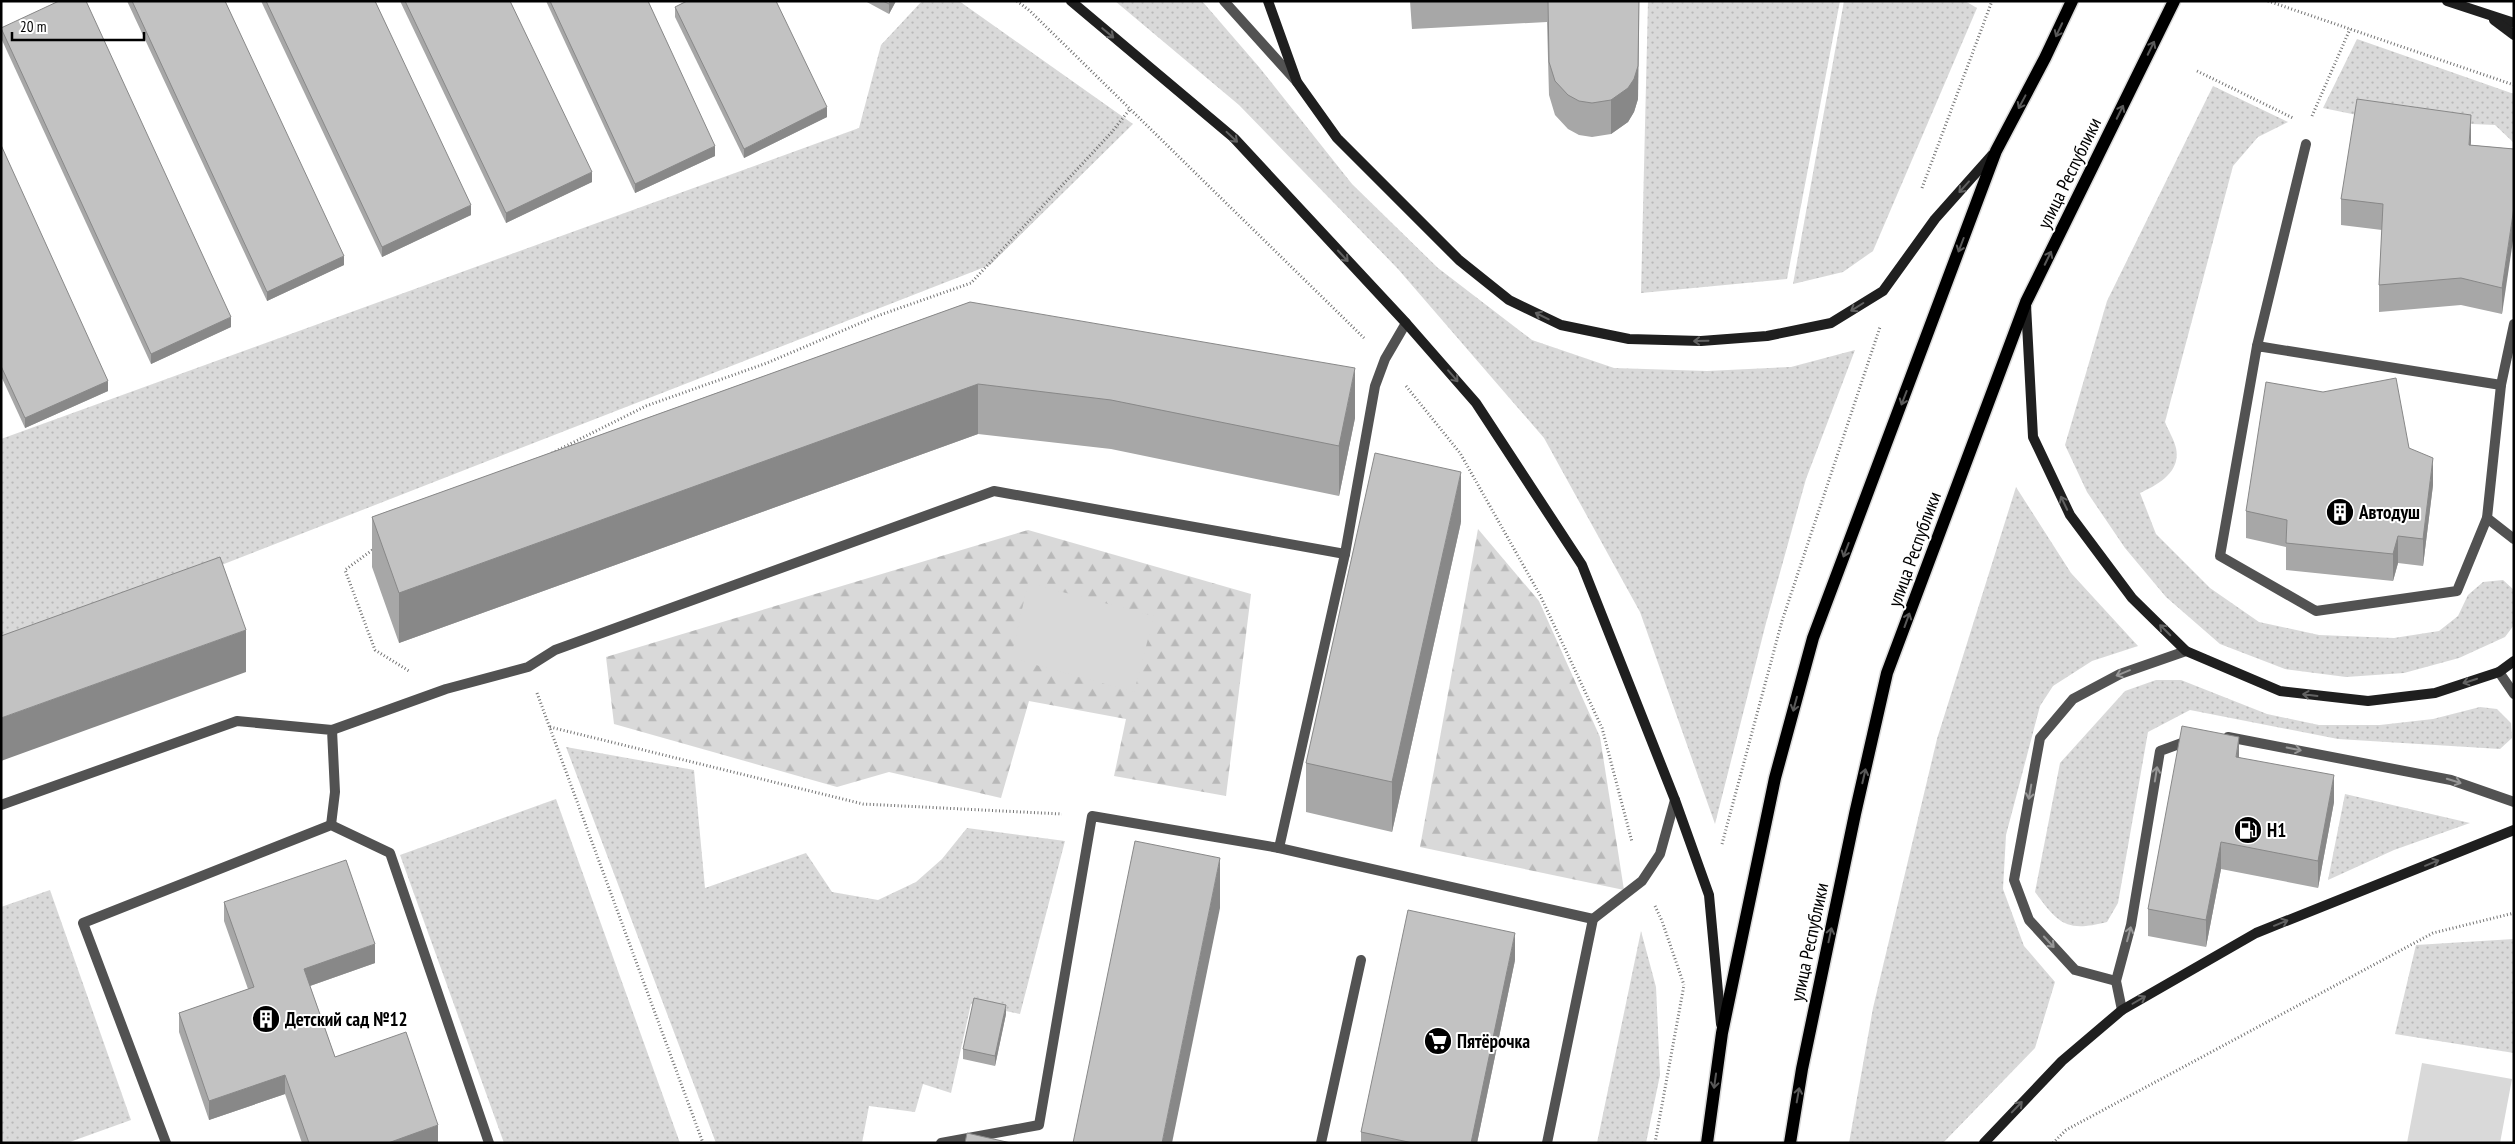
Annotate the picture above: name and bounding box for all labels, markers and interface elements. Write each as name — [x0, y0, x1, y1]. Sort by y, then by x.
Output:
scale bar — [12, 10, 145, 42]
text: 20 m — [20, 17, 46, 36]
one-way arrow — [2054, 22, 2063, 37]
one-way arrow — [1101, 27, 1114, 38]
one-way arrow — [2147, 41, 2156, 56]
one-way arrow — [2017, 94, 2027, 108]
one-way arrow — [2116, 105, 2125, 120]
street label: улица Республики — [2032, 113, 2106, 233]
one-way arrow — [1226, 131, 1239, 143]
one-way arrow — [1959, 180, 1970, 193]
one-way arrow — [1956, 237, 1965, 253]
one-way arrow — [1337, 249, 1349, 262]
one-way arrow — [2044, 251, 2053, 266]
one-way arrow — [1851, 303, 1865, 313]
one-way arrow — [1535, 311, 1550, 320]
one-way arrow — [1693, 336, 1709, 346]
one-way arrow — [1447, 370, 1458, 383]
one-way arrow — [1898, 390, 1907, 405]
street label: улица Республики — [1882, 488, 1946, 610]
one-way arrow — [2059, 496, 2069, 511]
building icon: Автодуш — [2325, 497, 2355, 527]
place label: Автодуш — [2358, 500, 2420, 524]
one-way arrow — [1841, 542, 1850, 557]
one-way arrow — [1903, 613, 1912, 628]
one-way arrow — [2158, 624, 2171, 636]
one-way arrow — [2116, 669, 2131, 678]
one-way arrow — [2462, 677, 2478, 687]
one-way arrow — [2302, 690, 2318, 700]
one-way arrow — [1790, 695, 1800, 711]
one-way arrow — [2286, 745, 2302, 755]
one-way arrow — [2152, 766, 2162, 782]
one-way arrow — [1860, 769, 1869, 785]
one-way arrow — [2445, 777, 2461, 786]
one-way arrow — [2025, 784, 2034, 800]
fuel station icon: Н1 — [2233, 815, 2263, 845]
place label: Н1 — [2267, 818, 2286, 842]
one-way arrow — [2424, 857, 2439, 867]
street label: улица Республики — [1785, 880, 1833, 1004]
one-way arrow — [2273, 918, 2288, 927]
one-way arrow — [2124, 927, 2134, 943]
one-way arrow — [1826, 928, 1835, 944]
one-way arrow — [2043, 936, 2055, 949]
one-way arrow — [2131, 995, 2145, 1005]
building icon: Детский сад №12 — [251, 1004, 281, 1034]
place label: Детский сад №12 — [285, 1007, 408, 1031]
supermarket icon: Пятёрочка — [1423, 1026, 1453, 1056]
place label: Пятёрочка — [1457, 1029, 1530, 1053]
one-way arrow — [1710, 1073, 1720, 1089]
one-way arrow — [1793, 1087, 1803, 1103]
one-way arrow — [2011, 1101, 2023, 1114]

